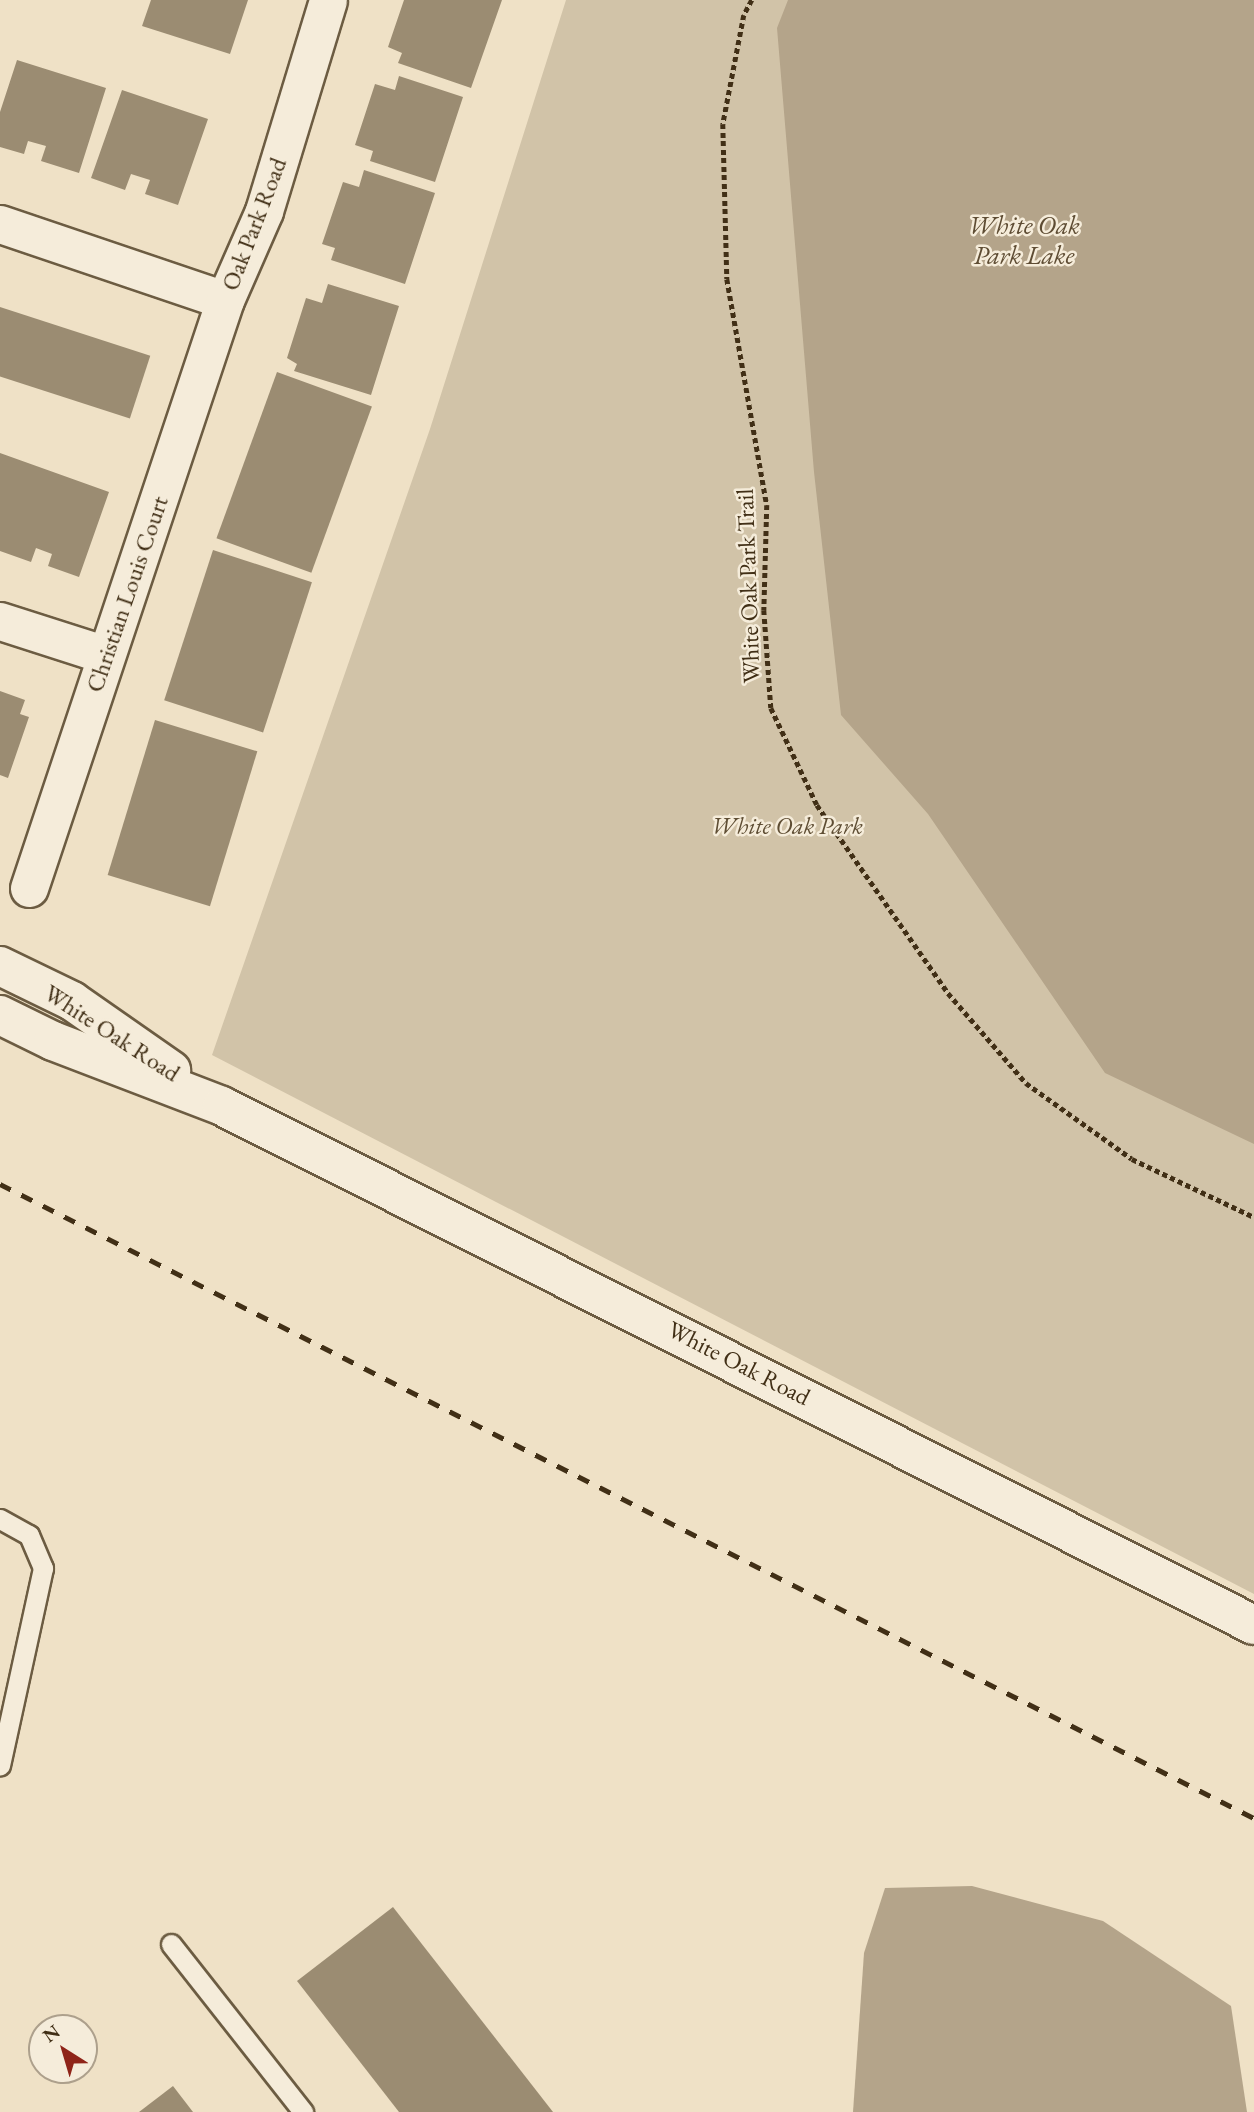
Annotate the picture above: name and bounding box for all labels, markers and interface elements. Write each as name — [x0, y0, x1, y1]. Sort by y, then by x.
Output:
street label: Oak Park Road — [215, 154, 293, 294]
water label: White Oak Park Lake — [968, 210, 1080, 272]
street label: White Oak Park Trail — [730, 488, 766, 684]
street label: Christian Louis Court — [80, 492, 174, 696]
park label: White Oak Park — [711, 812, 863, 840]
street label: White Oak Road — [39, 978, 185, 1088]
street label: White Oak Road — [663, 1315, 815, 1411]
north arrow — [28, 2014, 98, 2084]
text: N — [38, 2019, 65, 2048]

